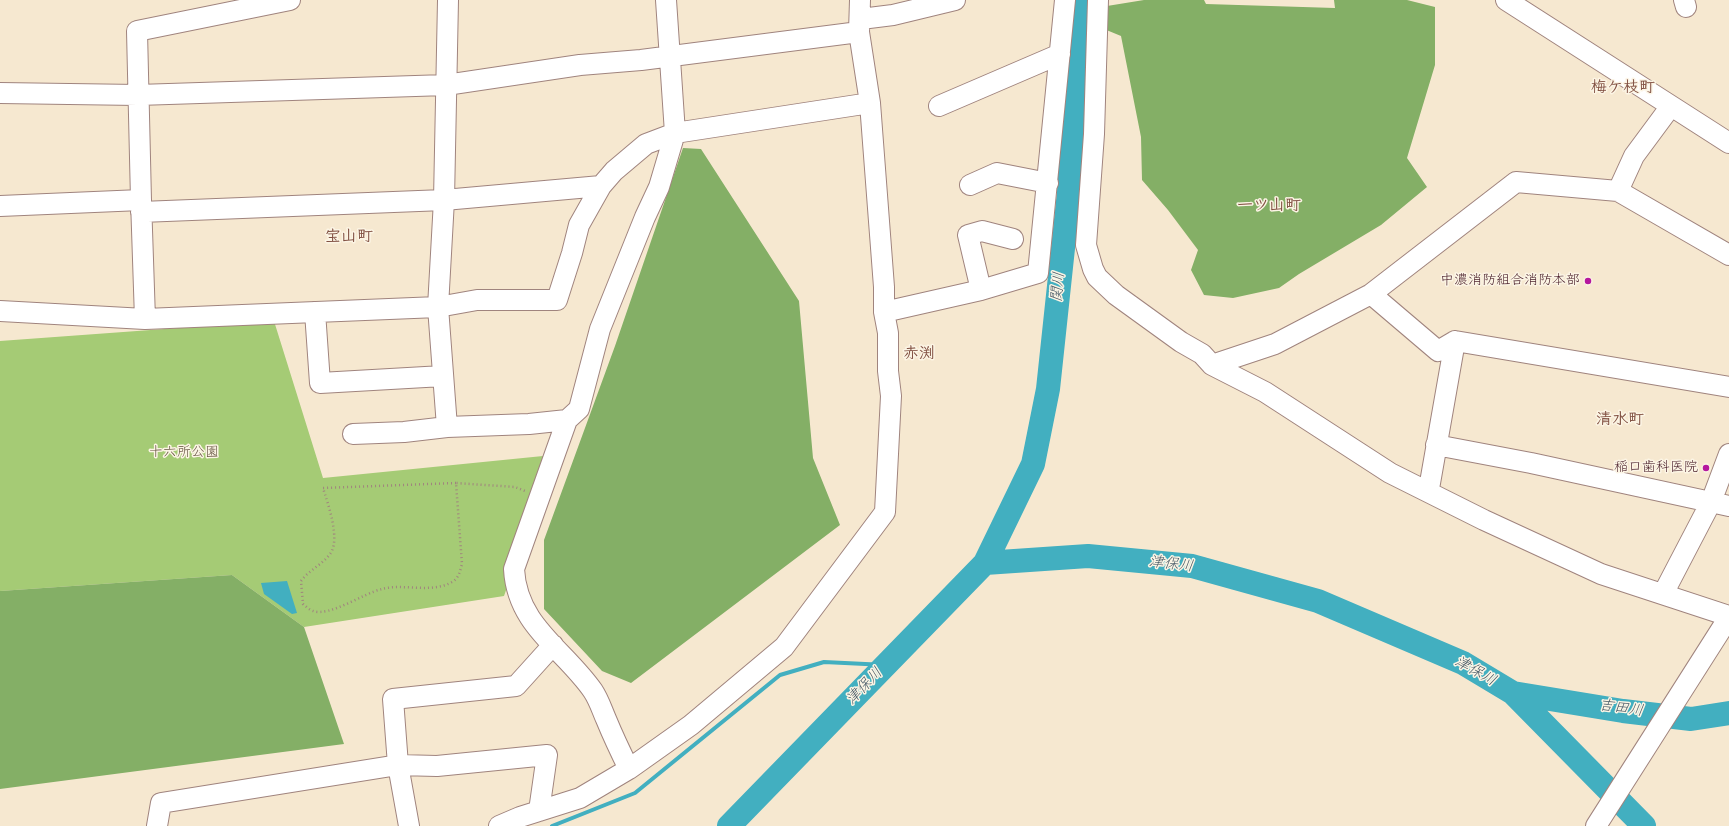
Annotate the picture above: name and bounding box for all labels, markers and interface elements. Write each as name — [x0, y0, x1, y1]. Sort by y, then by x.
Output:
district label: 梅ケ枝町 — [1591, 79, 1655, 99]
district label: 一ツ山町 — [1237, 197, 1301, 217]
district label: 宝山町 — [325, 228, 373, 248]
water label: 関川 — [1048, 271, 1070, 303]
place label: 中濃消防組合消防本部 — [1440, 273, 1580, 289]
marker: 中濃消防組合消防本部 — [1583, 276, 1593, 286]
district label: 赤渕 — [903, 345, 935, 365]
district label: 清水町 — [1596, 411, 1644, 431]
park label: 十六所公園 — [149, 445, 219, 461]
place label: 稲口歯科医院 — [1614, 460, 1698, 476]
marker: 稲口歯科医院 — [1701, 463, 1711, 473]
water label: 津保川 — [1148, 553, 1194, 577]
water label: 津保川 — [1451, 653, 1499, 691]
water label: 津保川 — [843, 665, 887, 709]
water label: 吉田川 — [1597, 697, 1645, 721]

